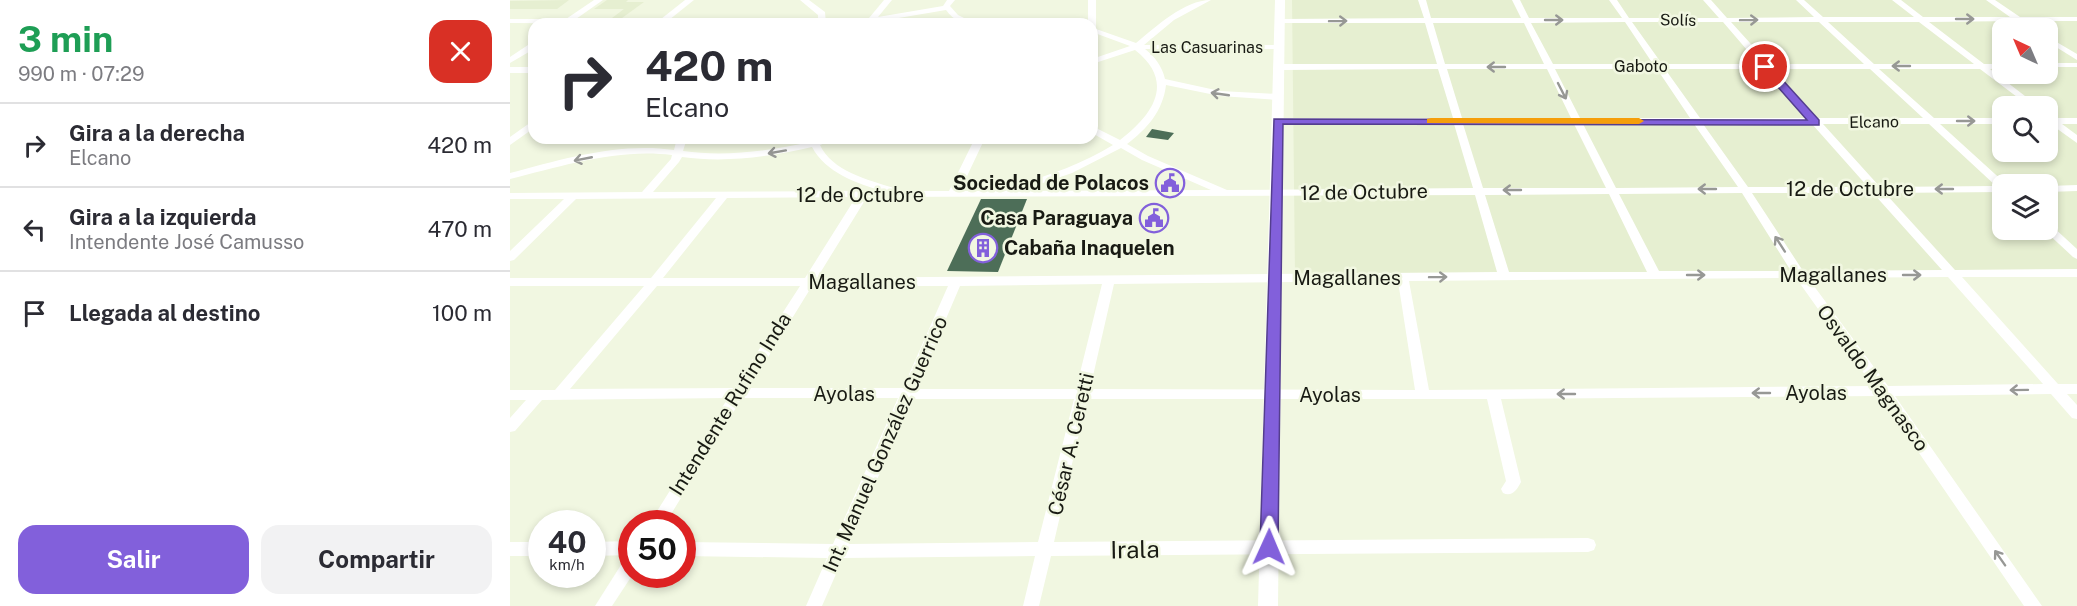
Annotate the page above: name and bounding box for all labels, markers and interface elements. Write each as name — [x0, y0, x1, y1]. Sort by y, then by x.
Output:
street label: Solís — [1660, 10, 1696, 30]
one-way arrow — [1955, 13, 1975, 25]
one-way arrow — [1544, 14, 1564, 26]
one-way arrow — [1328, 15, 1348, 27]
one-way arrow — [1739, 15, 1759, 26]
text: 3 min — [18, 18, 113, 60]
north arrow — [1992, 18, 2058, 84]
map controls — [1992, 18, 2058, 240]
button: close — [429, 20, 492, 83]
street label: Las Casuarinas — [1151, 38, 1263, 57]
text: 420 m — [645, 41, 773, 90]
pin — [1739, 41, 1790, 92]
icon: right — [546, 42, 624, 120]
icon: arrive — [1748, 50, 1781, 83]
street label: Gaboto — [1614, 57, 1668, 76]
one-way arrow — [1892, 60, 1912, 72]
one-way arrow — [1487, 61, 1507, 73]
text: 990 m · 07:29 — [18, 62, 145, 86]
one-way arrow — [1557, 81, 1568, 99]
one-way arrow — [1210, 89, 1230, 100]
text: Elcano — [645, 91, 729, 123]
button: search — [1992, 96, 2058, 162]
street label: Elcano — [1849, 112, 1899, 132]
one-way arrow — [1956, 115, 1976, 127]
text: Gira a la derecha — [69, 120, 245, 146]
icon: right — [18, 129, 51, 162]
text: 420 m — [427, 132, 492, 158]
text: Elcano — [69, 146, 131, 170]
one-way arrow — [768, 147, 787, 158]
one-way arrow — [574, 154, 594, 165]
public building icon: Sociedad de Polacos — [1154, 167, 1186, 199]
place label: Sociedad de Polacos — [953, 171, 1149, 195]
button: layers — [1992, 174, 2058, 240]
street label: 12 de Octubre — [1786, 177, 1914, 201]
street label: 12 de Octubre — [1300, 179, 1428, 205]
street label: 12 de Octubre — [796, 183, 924, 207]
one-way arrow — [1698, 183, 1718, 195]
one-way arrow — [1935, 183, 1955, 195]
one-way arrow — [1503, 184, 1523, 196]
public building icon: Casa Paraguaya — [1138, 202, 1170, 234]
text: Gira a la izquierda — [69, 204, 256, 230]
place label: Casa Paraguaya — [980, 206, 1133, 230]
icon: left — [18, 213, 51, 246]
text: 470 m — [428, 216, 492, 242]
text: Intendente José Camusso — [69, 230, 304, 254]
building icon: Cabaña Inaquelen — [967, 232, 999, 264]
place label: Cabaña Inaquelen — [1004, 236, 1175, 260]
one-way arrow — [1773, 236, 1785, 253]
street label: Magallanes — [1779, 263, 1887, 287]
street label: Magallanes — [1293, 266, 1401, 290]
one-way arrow — [1686, 269, 1706, 281]
one-way arrow — [1902, 269, 1922, 281]
street label: Magallanes — [808, 270, 916, 294]
one-way arrow — [1428, 271, 1448, 283]
icon: arrive — [18, 297, 51, 330]
text: Llegada al destino — [69, 300, 260, 326]
text: 100 m — [432, 300, 492, 326]
street label: Osvaldo Magnasco — [1812, 300, 1934, 456]
street label: Intendente Rufino Inda — [664, 308, 796, 500]
street label: Int. Manuel González Guerrico — [818, 312, 952, 576]
street label: César A. Ceretti — [1043, 370, 1099, 518]
street label: Ayolas — [1785, 381, 1847, 405]
street label: Ayolas — [813, 382, 875, 406]
street label: Ayolas — [1299, 383, 1361, 407]
one-way arrow — [2009, 384, 2029, 395]
one-way arrow — [1751, 387, 1771, 399]
one-way arrow — [1556, 389, 1576, 400]
speed limit sign: 50 — [618, 510, 696, 588]
position arrow — [1237, 515, 1301, 579]
text: 40 — [547, 524, 587, 560]
button: Salir — [18, 525, 249, 594]
button: Compartir — [261, 525, 492, 594]
street label: Irala — [1110, 535, 1160, 563]
one-way arrow — [1994, 550, 2006, 567]
text: km/h — [549, 556, 585, 573]

